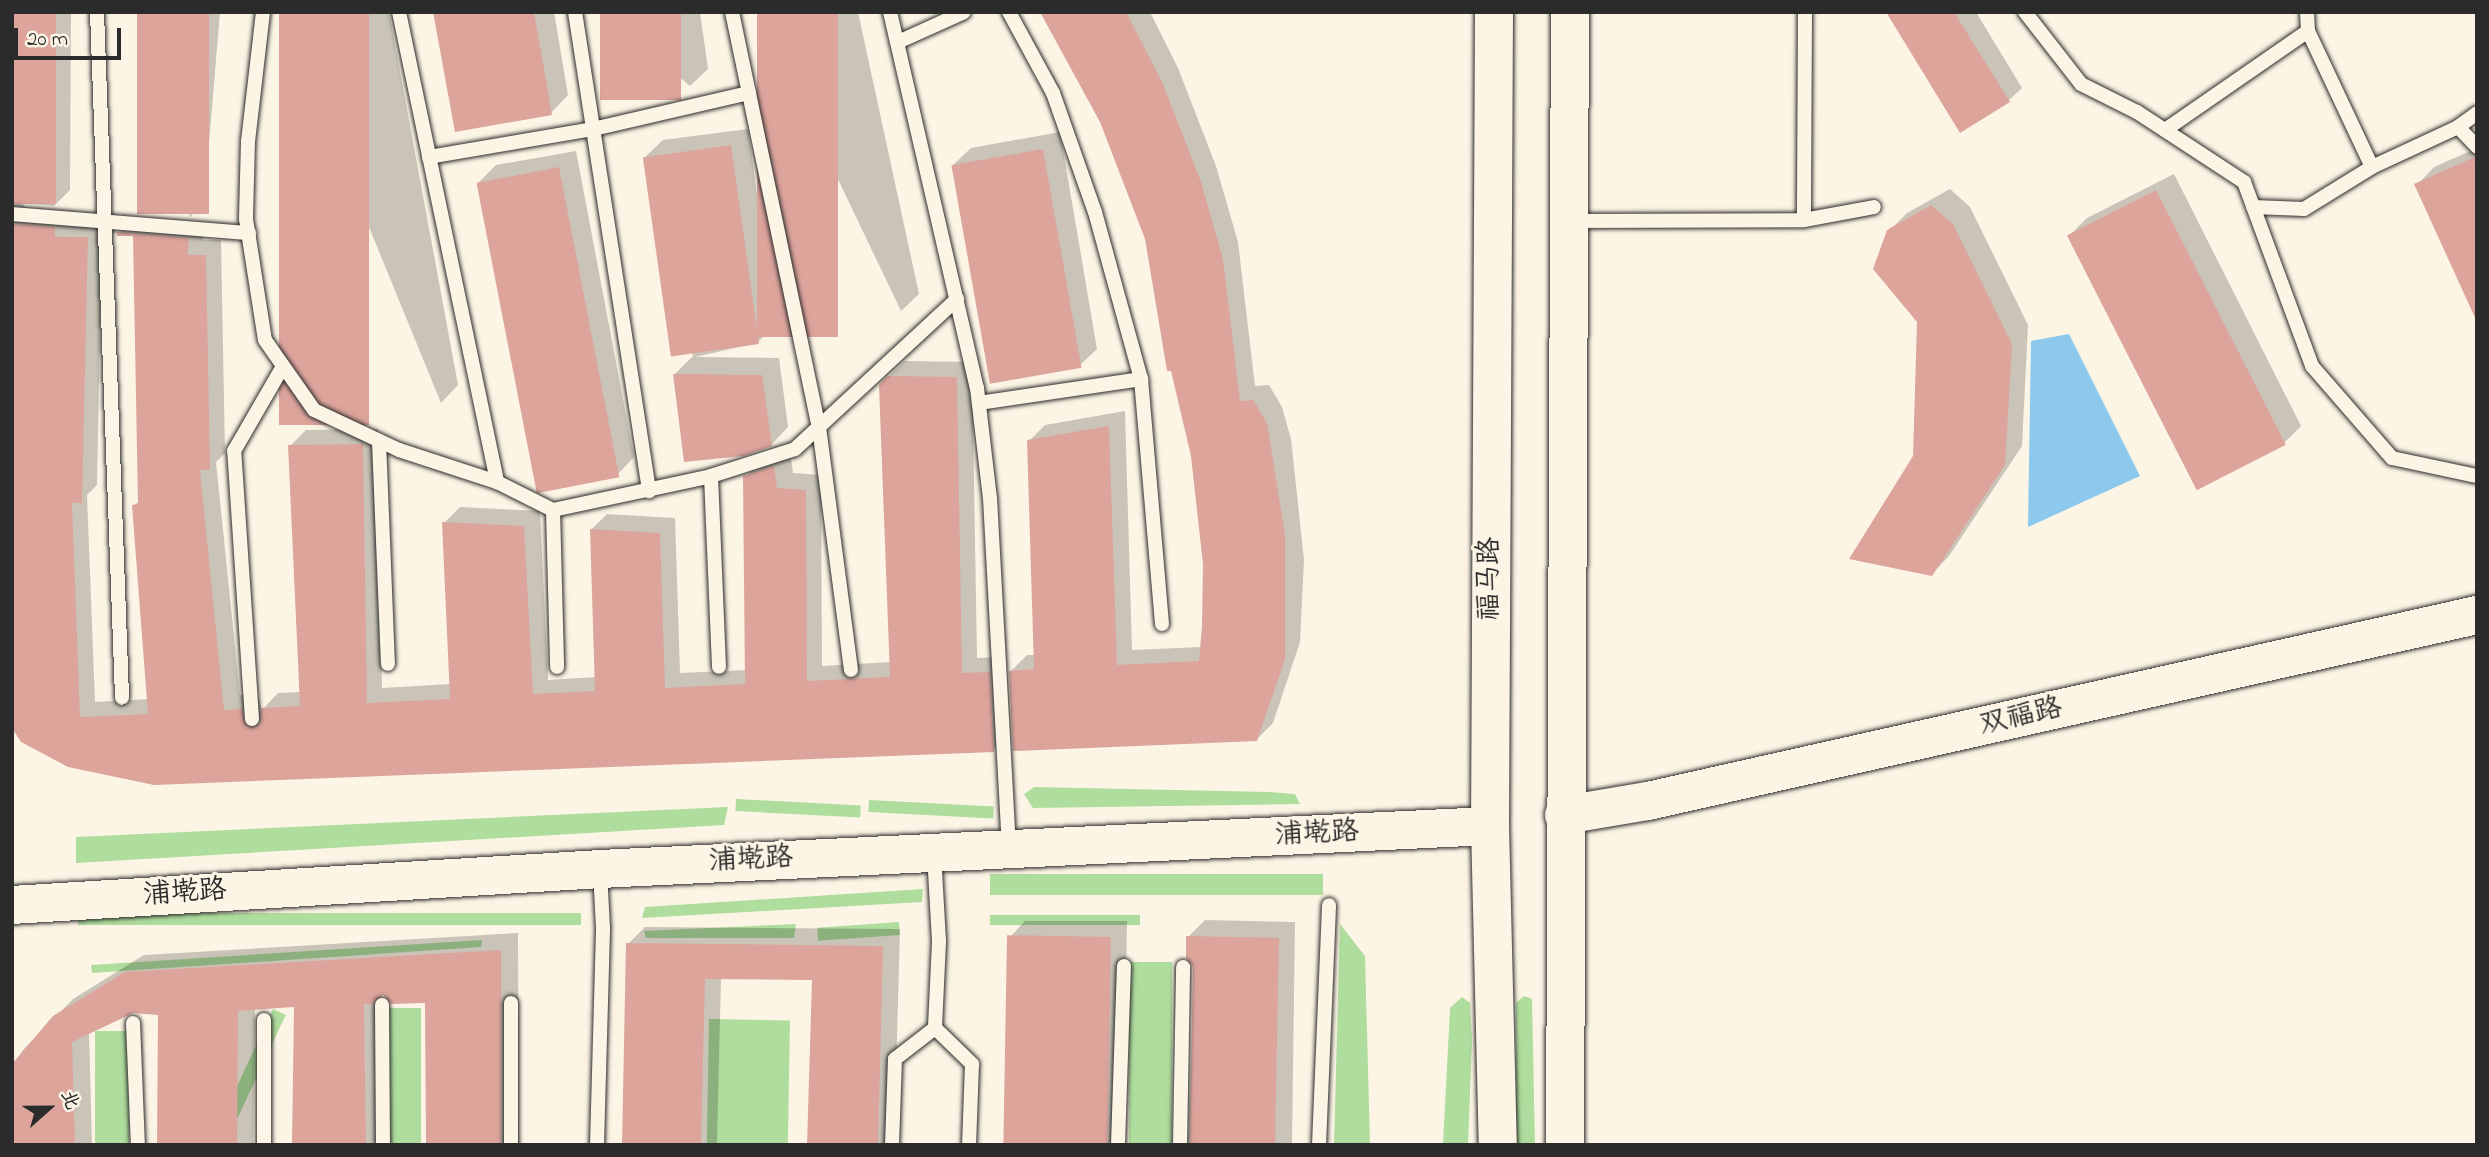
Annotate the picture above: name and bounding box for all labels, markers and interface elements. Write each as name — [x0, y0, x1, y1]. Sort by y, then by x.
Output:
scale bar — [18, 14, 124, 58]
text: 20 m — [27, 25, 68, 55]
street label: 福马路 — [1474, 537, 1508, 621]
street label: 双福路 — [1976, 692, 2066, 744]
street label: 浦墘路 — [1274, 816, 1360, 854]
street label: 浦墘路 — [708, 842, 794, 880]
street label: 浦墘路 — [142, 874, 228, 914]
north arrow — [14, 1073, 84, 1143]
text: 北 — [53, 1087, 85, 1114]

